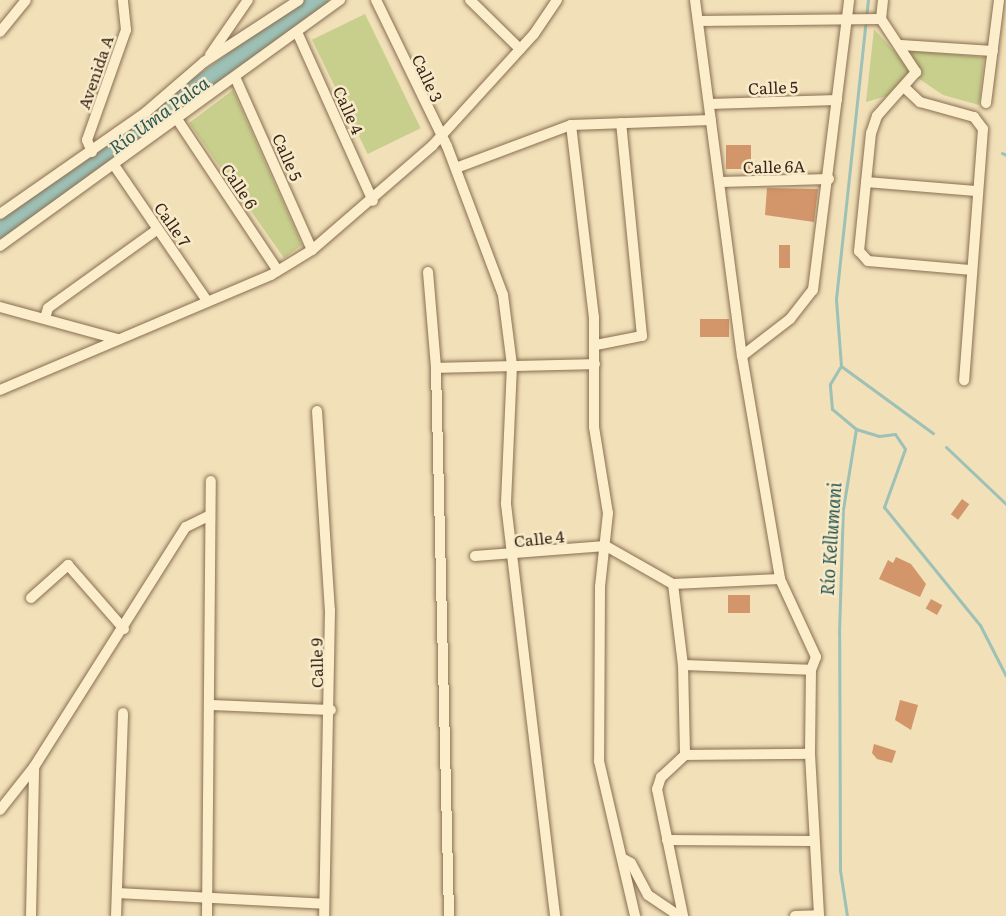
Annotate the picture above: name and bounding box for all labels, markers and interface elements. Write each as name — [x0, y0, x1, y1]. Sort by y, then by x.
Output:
street label: Avenida A — [73, 33, 117, 111]
street label: Calle 3 — [409, 51, 447, 105]
water label: Río Uma Palca — [105, 72, 213, 158]
street label: Calle 5 — [748, 77, 798, 97]
street label: Calle 4 — [330, 83, 368, 137]
street label: Calle 5 — [269, 130, 307, 184]
street label: Calle 6A — [743, 156, 805, 176]
street label: Calle 6 — [218, 160, 262, 212]
street label: Calle 7 — [151, 198, 195, 250]
water label: Río Kellumani — [816, 482, 846, 596]
street label: Calle 4 — [513, 526, 565, 550]
street label: Calle 9 — [306, 638, 326, 688]

